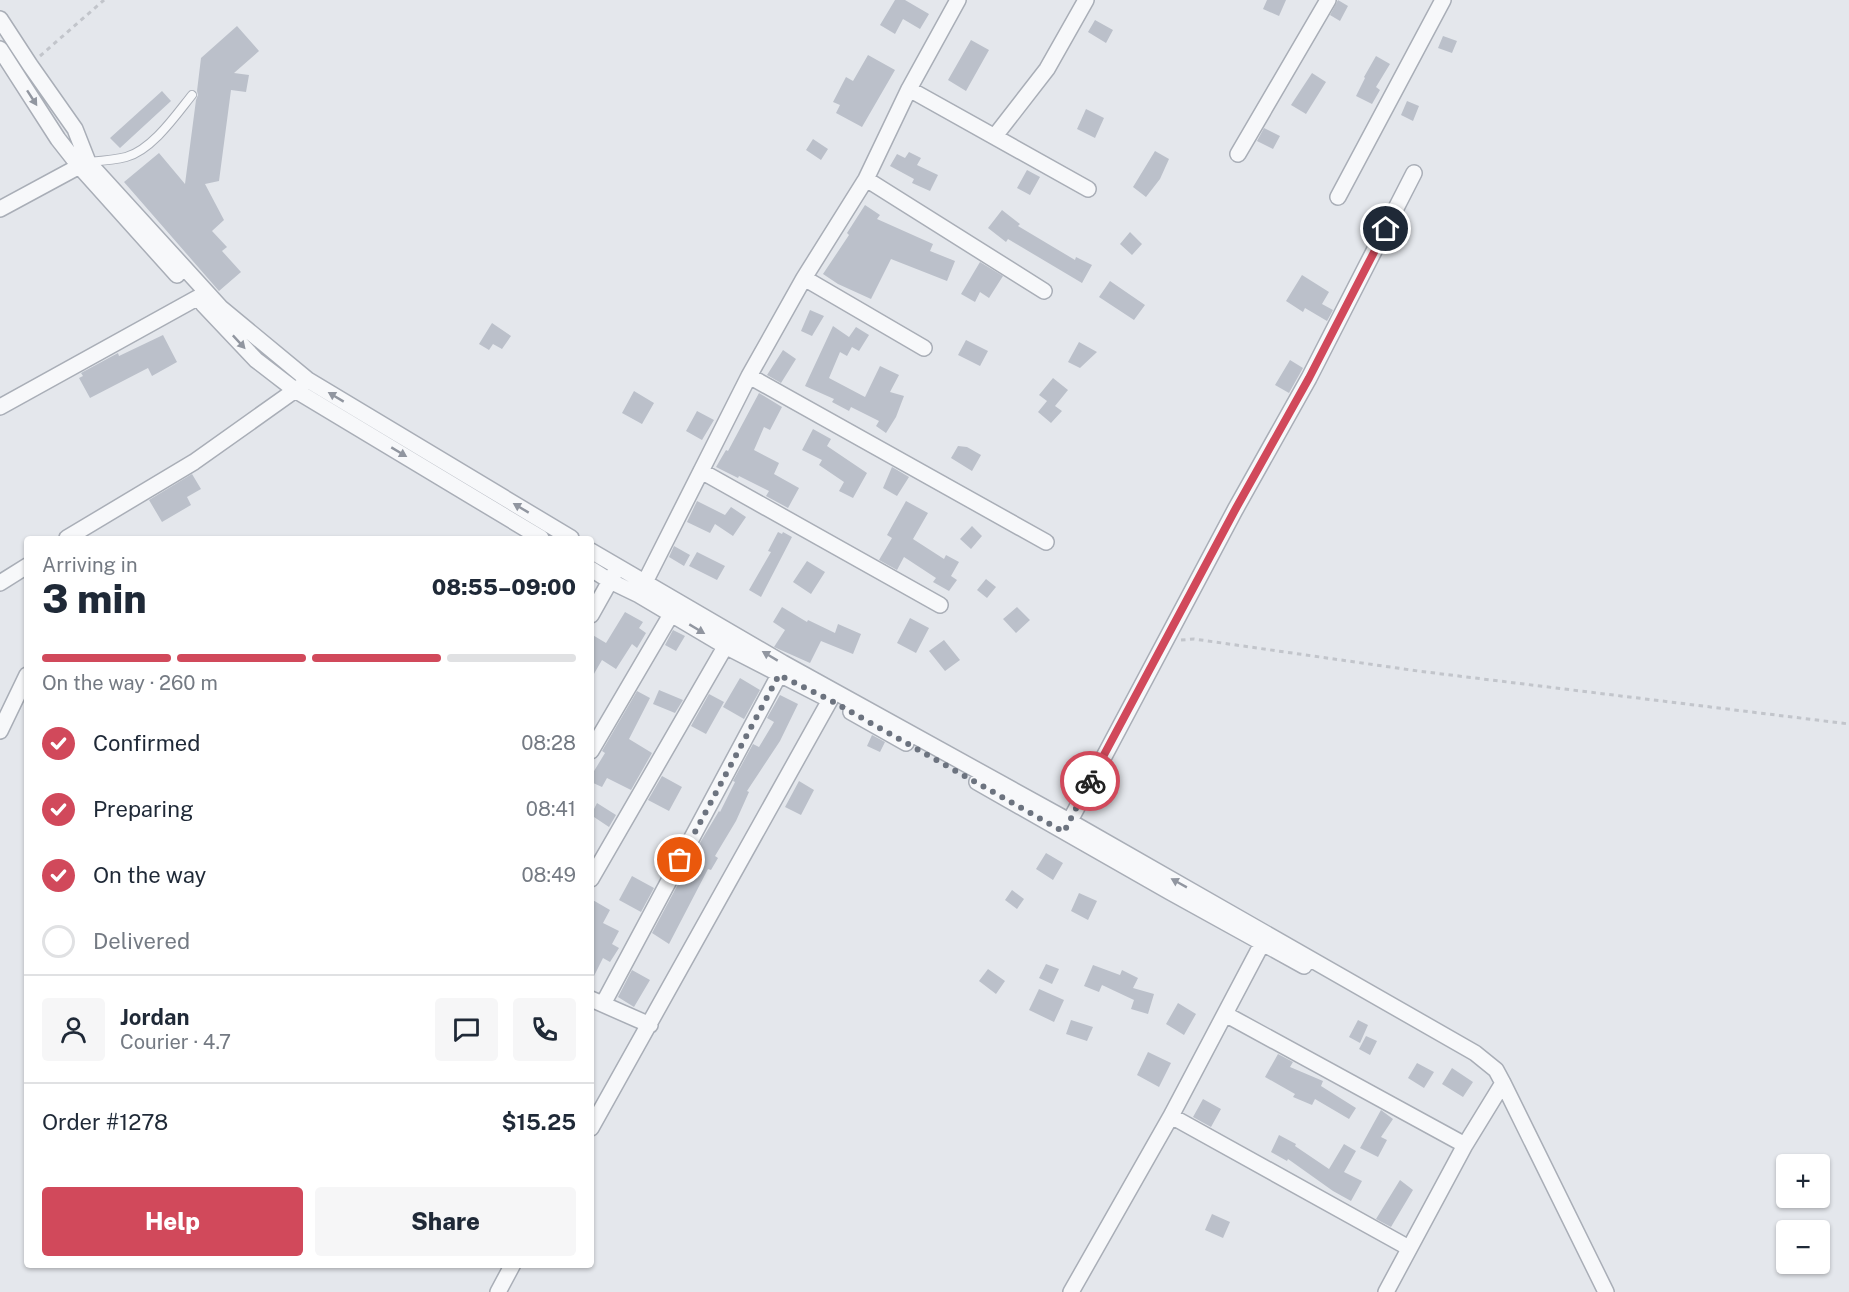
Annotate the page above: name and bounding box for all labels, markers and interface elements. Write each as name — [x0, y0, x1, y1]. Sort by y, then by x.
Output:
one-way arrow — [26, 90, 37, 106]
pin — [1360, 203, 1411, 254]
icon: home — [1369, 212, 1402, 245]
one-way arrow — [232, 334, 245, 349]
one-way arrow — [328, 391, 344, 402]
one-way arrow — [391, 446, 407, 457]
one-way arrow — [513, 503, 529, 514]
text: Arriving in — [42, 553, 137, 577]
text: 08:55–09:00 — [432, 574, 576, 600]
text: 3 min — [42, 576, 147, 622]
one-way arrow — [689, 624, 705, 635]
one-way arrow — [762, 650, 778, 661]
text: On the way · 260 m — [42, 671, 218, 695]
icon: check — [42, 727, 75, 760]
text: Confirmed — [93, 730, 200, 756]
text: 08:28 — [521, 731, 576, 755]
courier — [1060, 751, 1120, 811]
icon: bike — [1074, 765, 1107, 798]
icon: check — [42, 793, 75, 826]
text: Preparing — [93, 796, 194, 822]
text: 08:41 — [526, 797, 576, 821]
pin — [654, 834, 705, 885]
icon: bag — [663, 843, 696, 876]
icon: check — [42, 859, 75, 892]
text: On the way — [93, 862, 206, 888]
text: 08:49 — [522, 863, 576, 887]
one-way arrow — [1171, 878, 1187, 889]
text: Delivered — [93, 928, 190, 954]
button: person — [42, 998, 105, 1061]
button: chat — [435, 998, 498, 1061]
button: phone — [513, 998, 576, 1061]
text: Jordan — [120, 1004, 189, 1030]
text: Courier · 4.7 — [120, 1030, 231, 1054]
text: Order #1278 — [42, 1109, 168, 1135]
text: $15.25 — [502, 1109, 576, 1135]
map controls — [1776, 1154, 1830, 1274]
button: + — [1776, 1154, 1830, 1208]
button: Help — [42, 1187, 303, 1256]
button: Share — [315, 1187, 576, 1256]
button: − — [1776, 1220, 1830, 1274]

